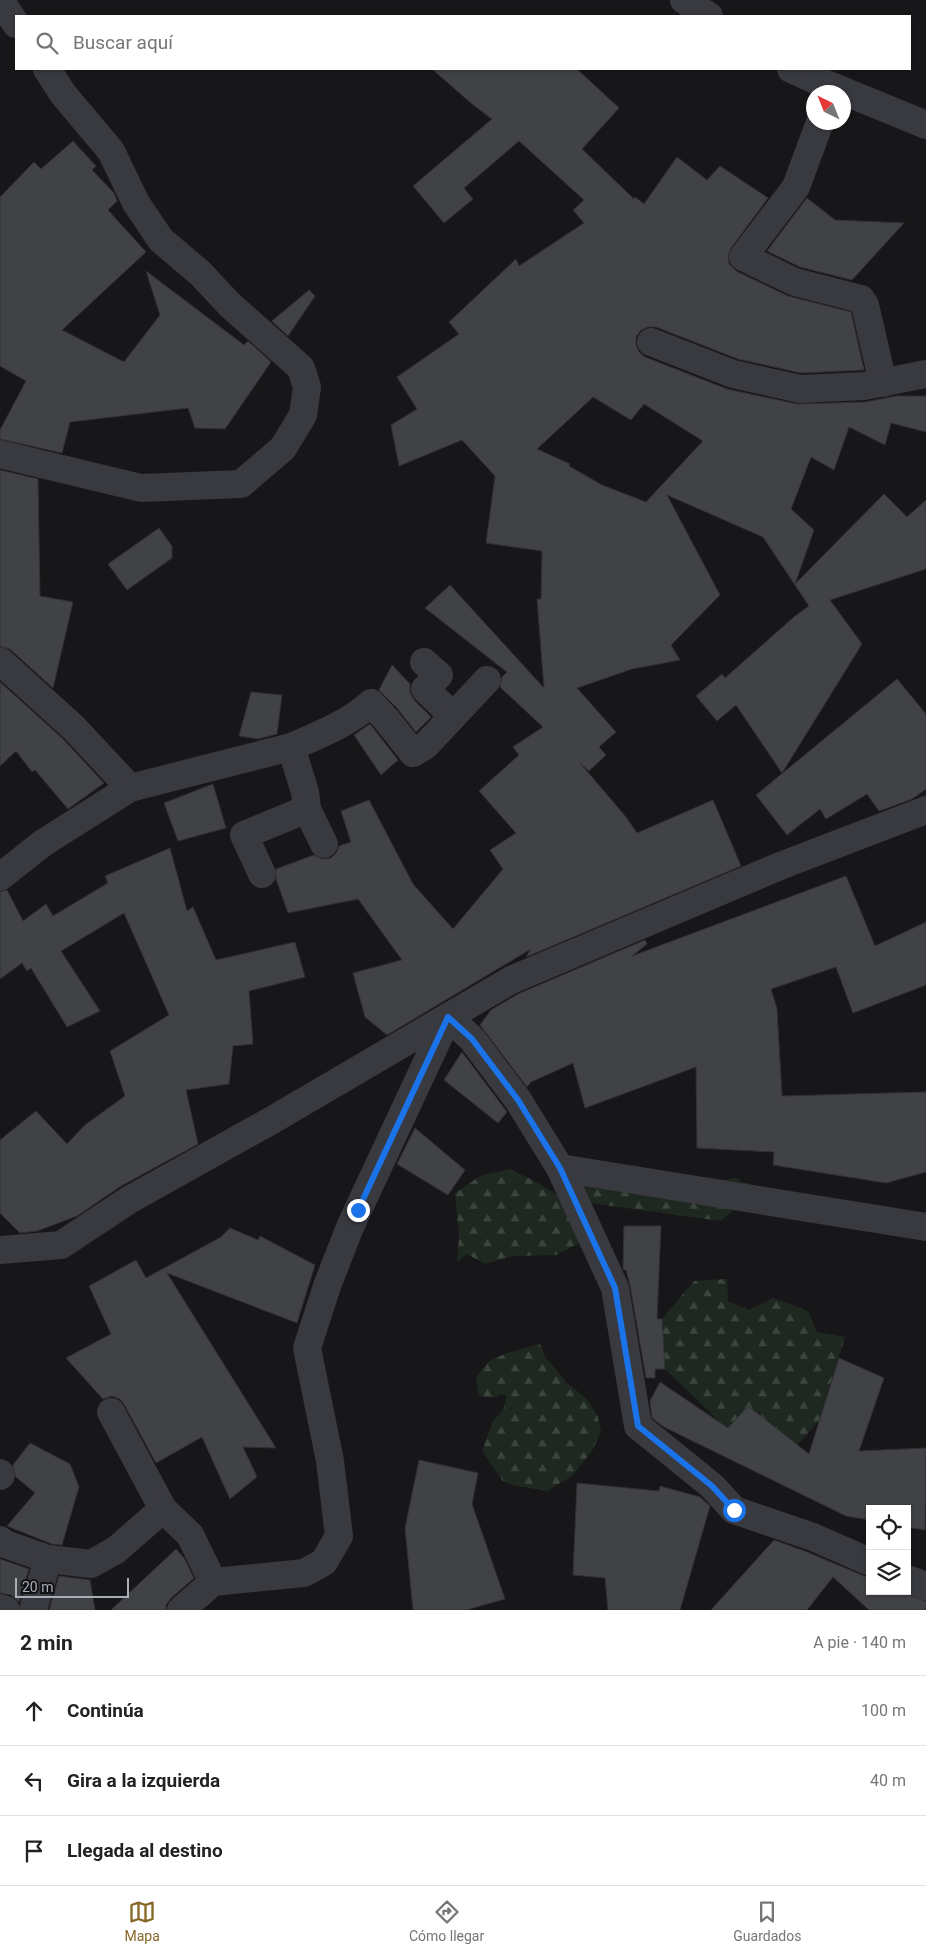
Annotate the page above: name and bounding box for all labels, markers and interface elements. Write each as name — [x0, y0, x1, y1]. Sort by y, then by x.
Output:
search box — [15, 15, 911, 70]
icon: search — [33, 29, 61, 57]
text: Buscar aquí — [73, 31, 173, 54]
north arrow — [806, 85, 851, 130]
route end — [347, 1199, 370, 1222]
route start — [723, 1499, 746, 1522]
map controls — [866, 1505, 911, 1595]
button: locate — [866, 1505, 911, 1550]
button: layers — [866, 1550, 911, 1595]
scale bar — [15, 1575, 129, 1598]
text: 20 m — [22, 1579, 54, 1595]
text: 2 min — [20, 1631, 73, 1655]
text: A pie · 140 m — [813, 1633, 906, 1652]
icon: ahead — [20, 1697, 48, 1725]
text: Continúa — [67, 1699, 144, 1722]
text: 100 m — [861, 1701, 906, 1720]
icon: left — [20, 1767, 48, 1795]
text: Gira a la izquierda — [67, 1769, 220, 1792]
text: 40 m — [870, 1771, 906, 1790]
icon: arrive — [20, 1837, 48, 1865]
text: Llegada al destino — [67, 1839, 223, 1862]
tab: Mapa — [125, 1898, 160, 1944]
tab: Cómo llegar — [409, 1898, 484, 1944]
tab: Guardados — [733, 1898, 801, 1944]

